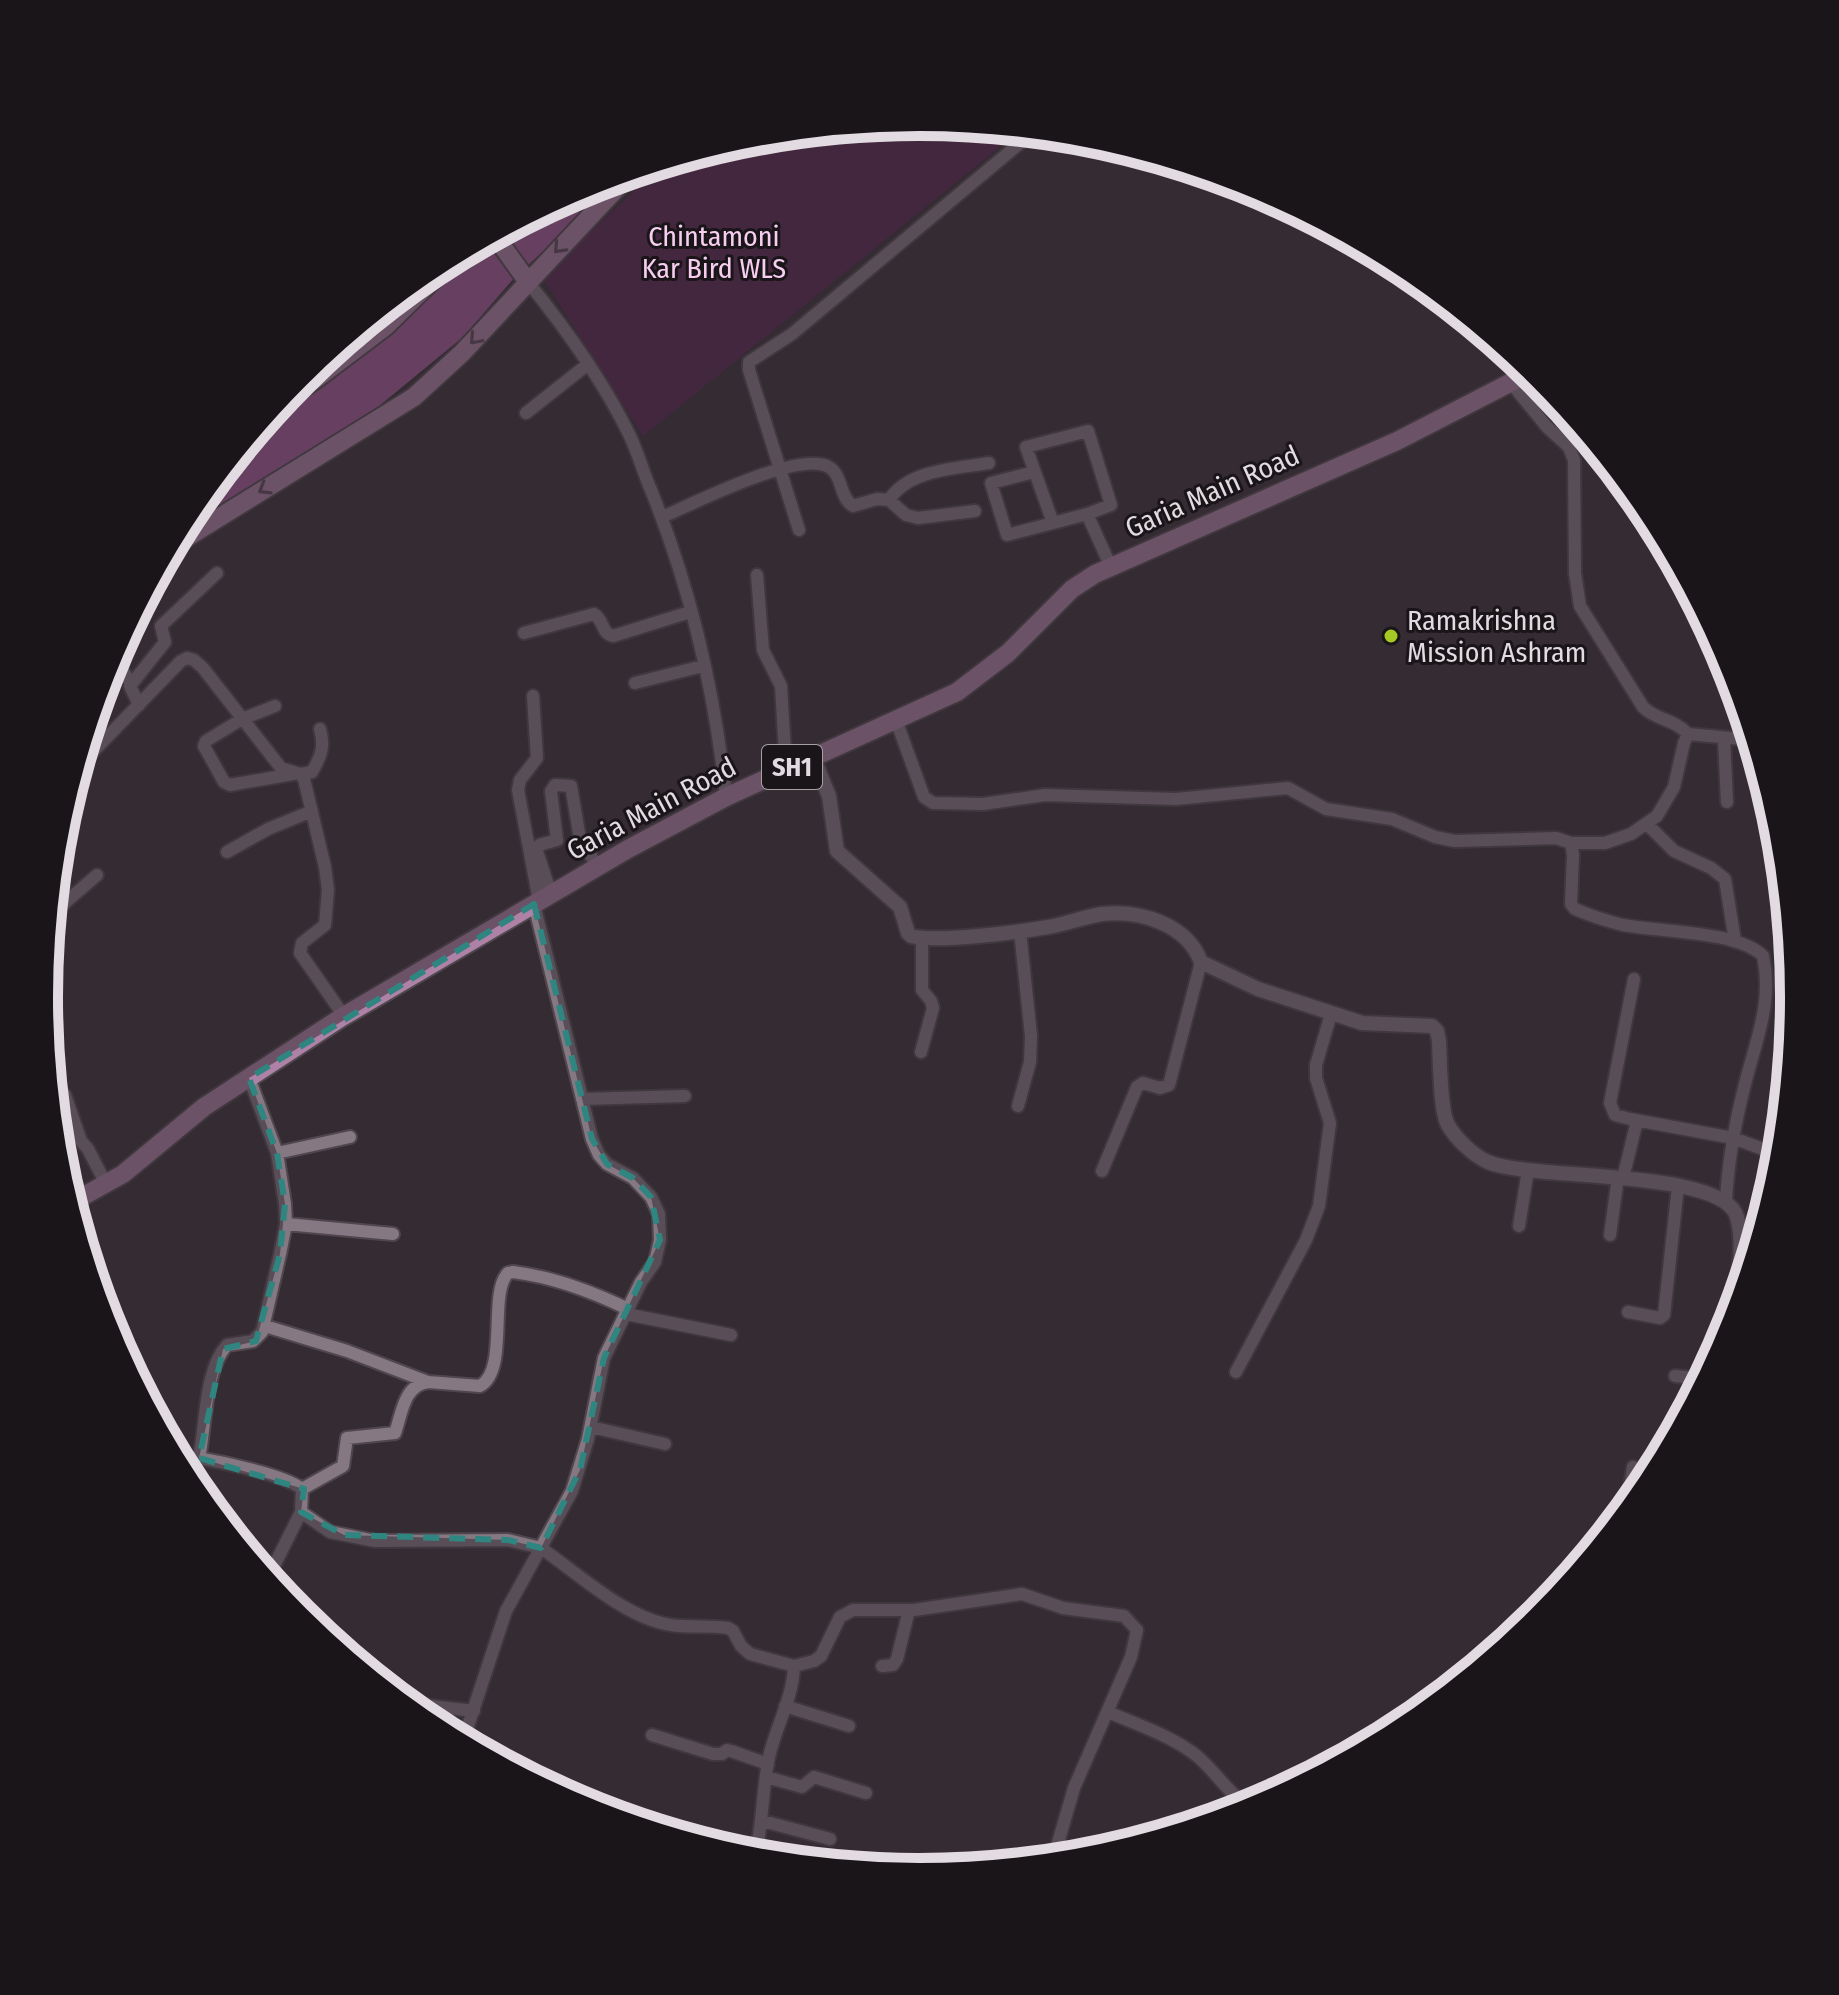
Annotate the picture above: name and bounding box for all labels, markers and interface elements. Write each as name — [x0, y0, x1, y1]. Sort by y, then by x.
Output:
park label: Chintamoni Kar Bird WLS — [642, 220, 786, 285]
one-way arrow — [554, 239, 568, 254]
one-way arrow — [470, 329, 484, 344]
street label: Garia Main Road — [1120, 438, 1304, 545]
one-way arrow — [258, 479, 273, 495]
place label: Ramakrishna Mission Ashram — [1407, 604, 1586, 669]
marker: Ramakrishna Mission Ashram — [1382, 627, 1400, 645]
road number: SH1 — [762, 745, 822, 789]
street label: Garia Main Road — [561, 750, 742, 867]

